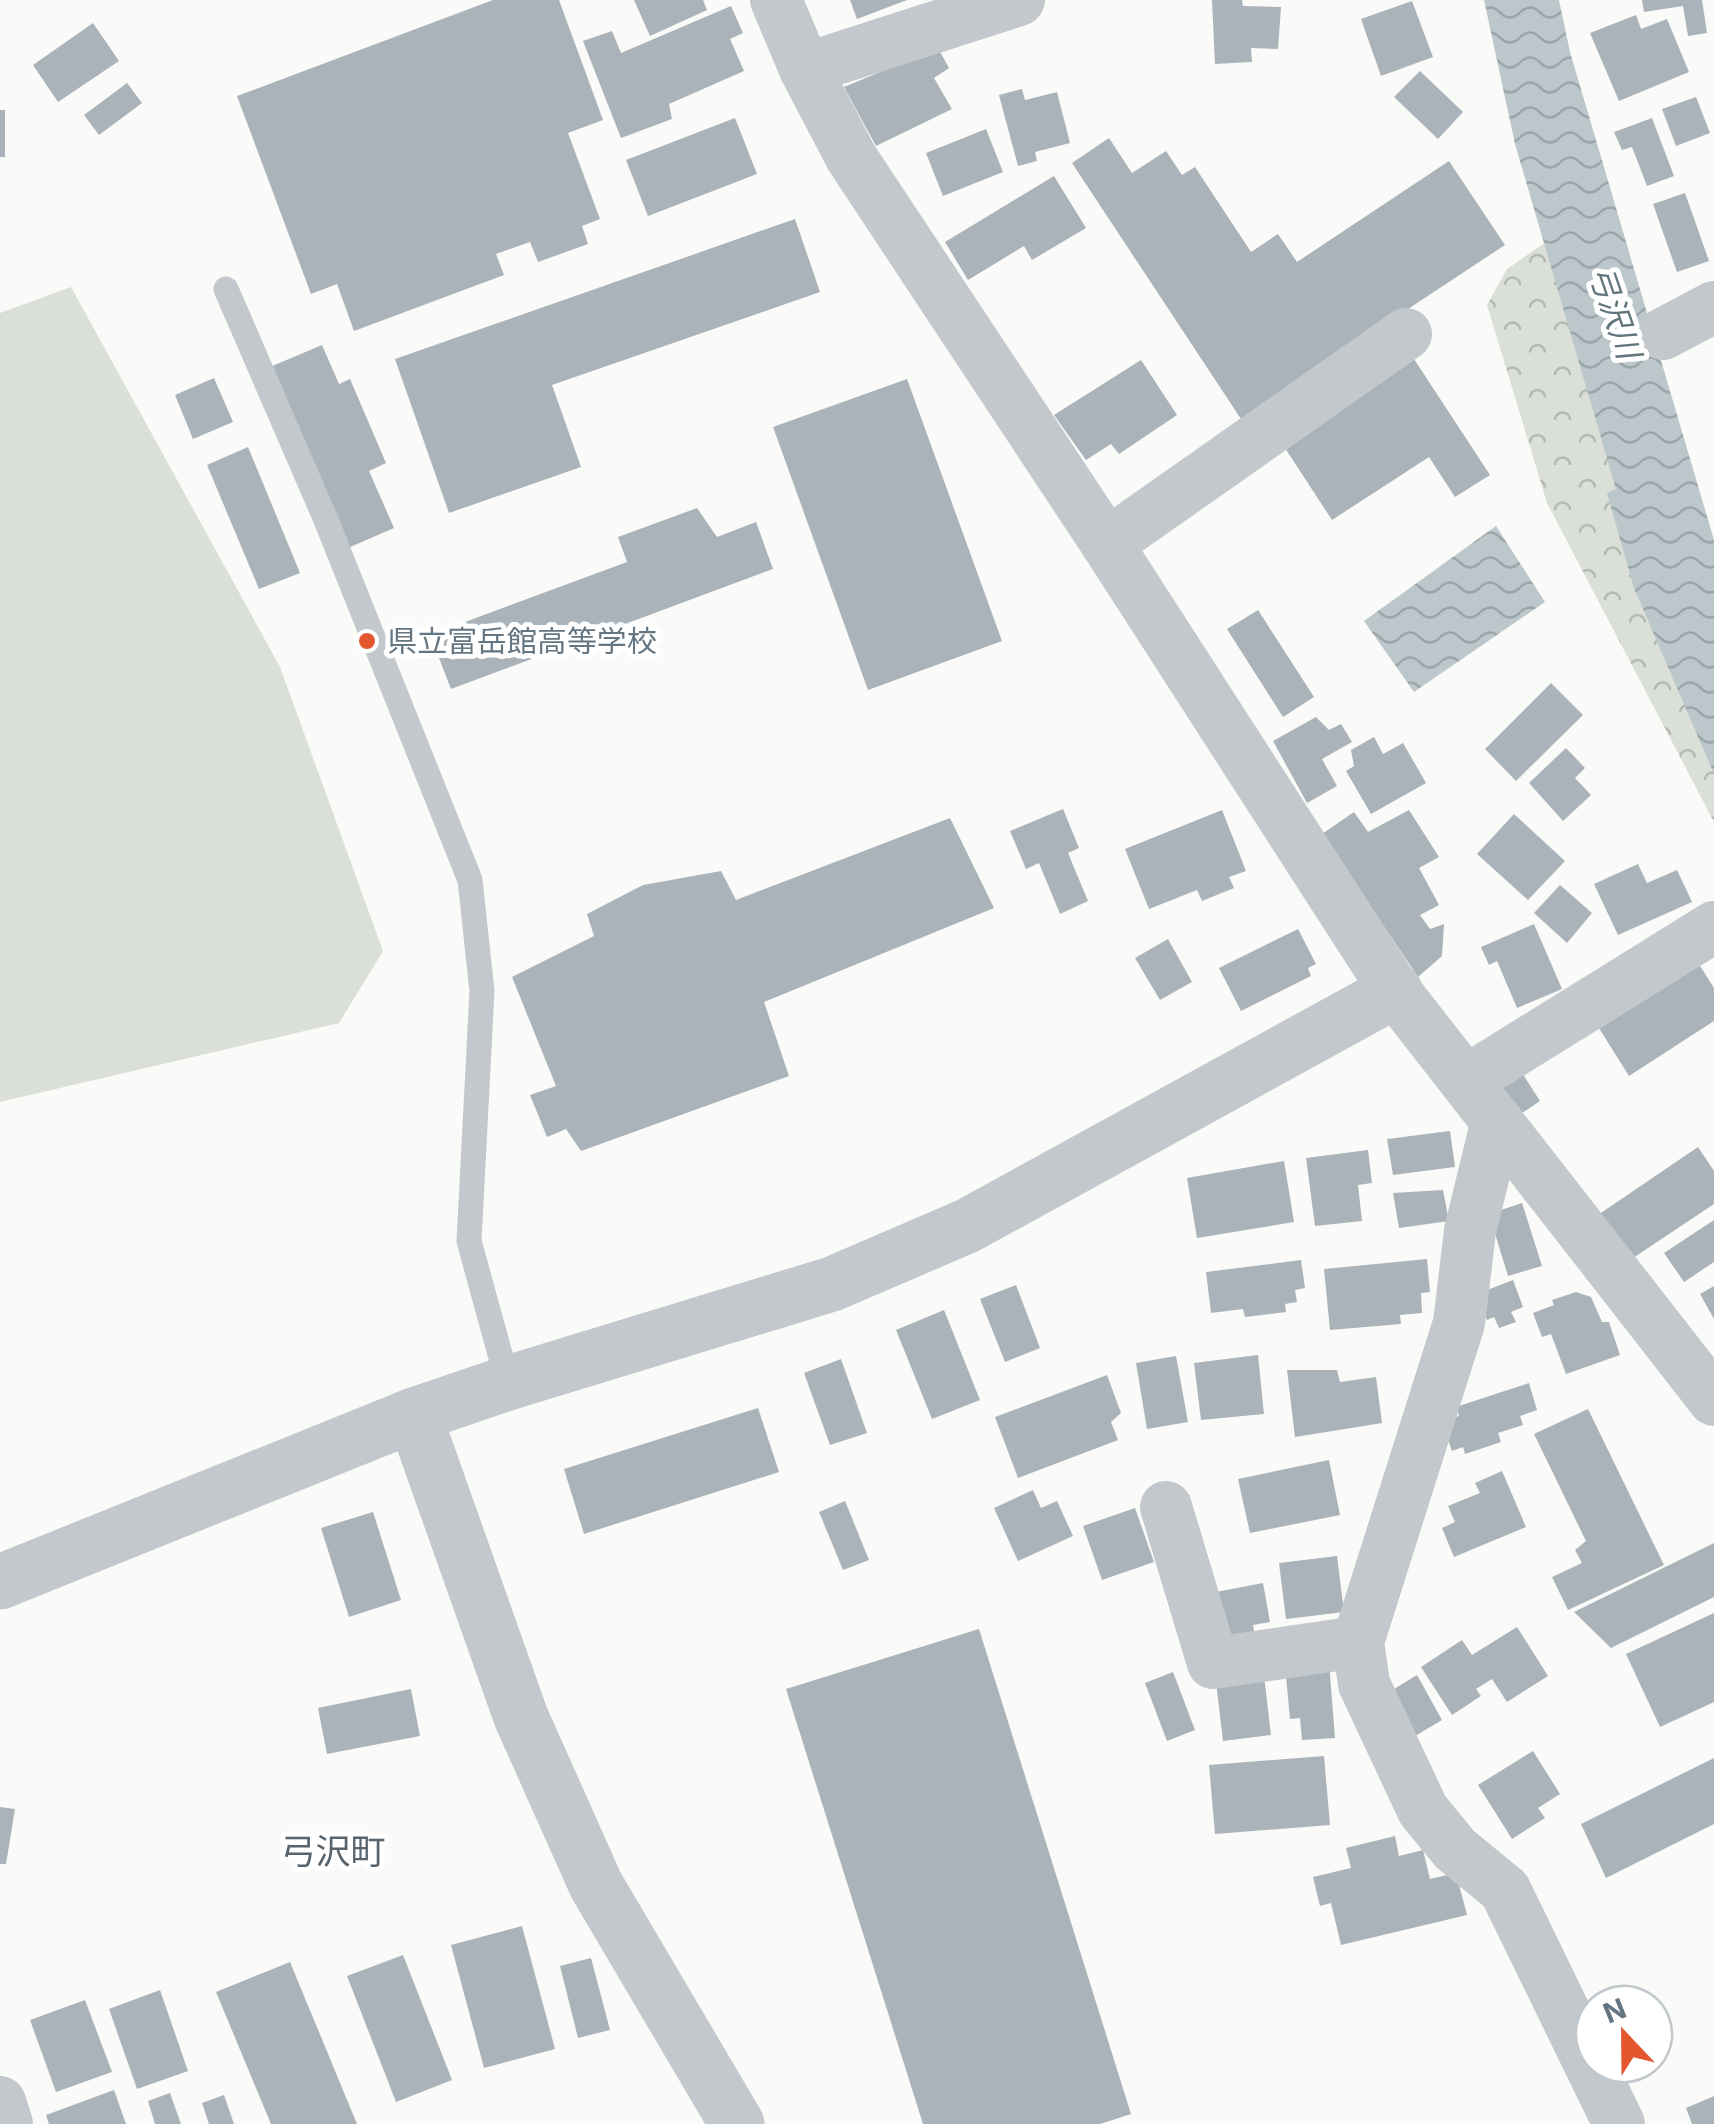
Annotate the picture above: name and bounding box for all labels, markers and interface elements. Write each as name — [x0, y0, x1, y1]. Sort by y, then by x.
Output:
water label: 弓沢川 — [1581, 260, 1650, 367]
place label: 県立富岳館高等学校 — [387, 623, 657, 659]
marker: 県立富岳館高等学校 — [356, 630, 378, 652]
district label: 弓沢町 — [280, 1830, 386, 1872]
north arrow — [1574, 1984, 1674, 2084]
text: N — [1598, 1991, 1631, 2031]

